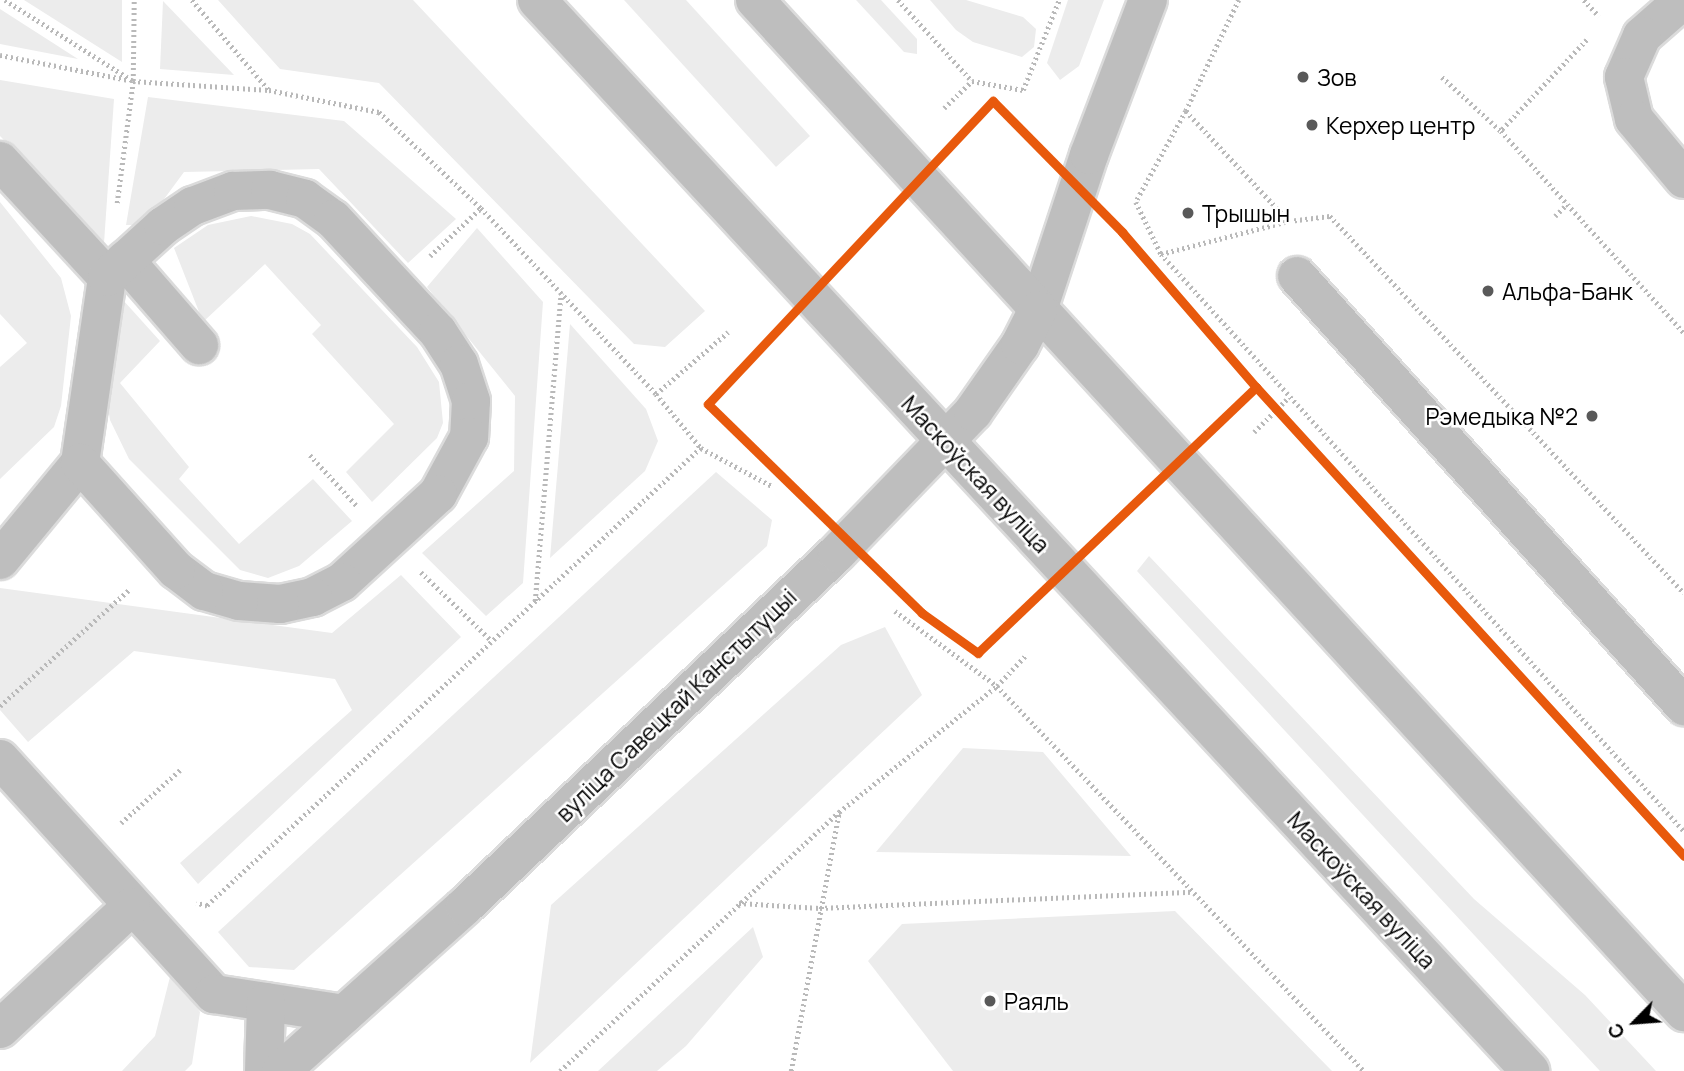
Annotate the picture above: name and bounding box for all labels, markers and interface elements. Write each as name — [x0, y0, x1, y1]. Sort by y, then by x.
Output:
place label: Зов — [1317, 63, 1357, 91]
marker: Зов — [1295, 69, 1311, 85]
place label: Керхер центр — [1326, 111, 1475, 139]
marker: Керхер центр — [1304, 117, 1320, 133]
place label: Трышын — [1202, 199, 1290, 227]
marker: Трышын — [1180, 205, 1196, 221]
place label: Альфа-Банк — [1502, 277, 1633, 305]
marker: Альфа-Банк — [1480, 283, 1496, 299]
street label: Маскоўская вуліца — [896, 390, 1056, 558]
place label: Рэмедыка №2 — [1425, 402, 1578, 430]
marker: Рэмедыка №2 — [1584, 408, 1600, 424]
street label: вуліца Савецкай Канстытуцыі — [550, 583, 802, 827]
street label: Маскоўская вуліца — [1282, 806, 1442, 974]
place label: Раяль — [1004, 987, 1069, 1015]
north arrow — [1600, 987, 1670, 1057]
marker: Раяль — [982, 993, 998, 1009]
text: С — [1601, 1019, 1631, 1043]

